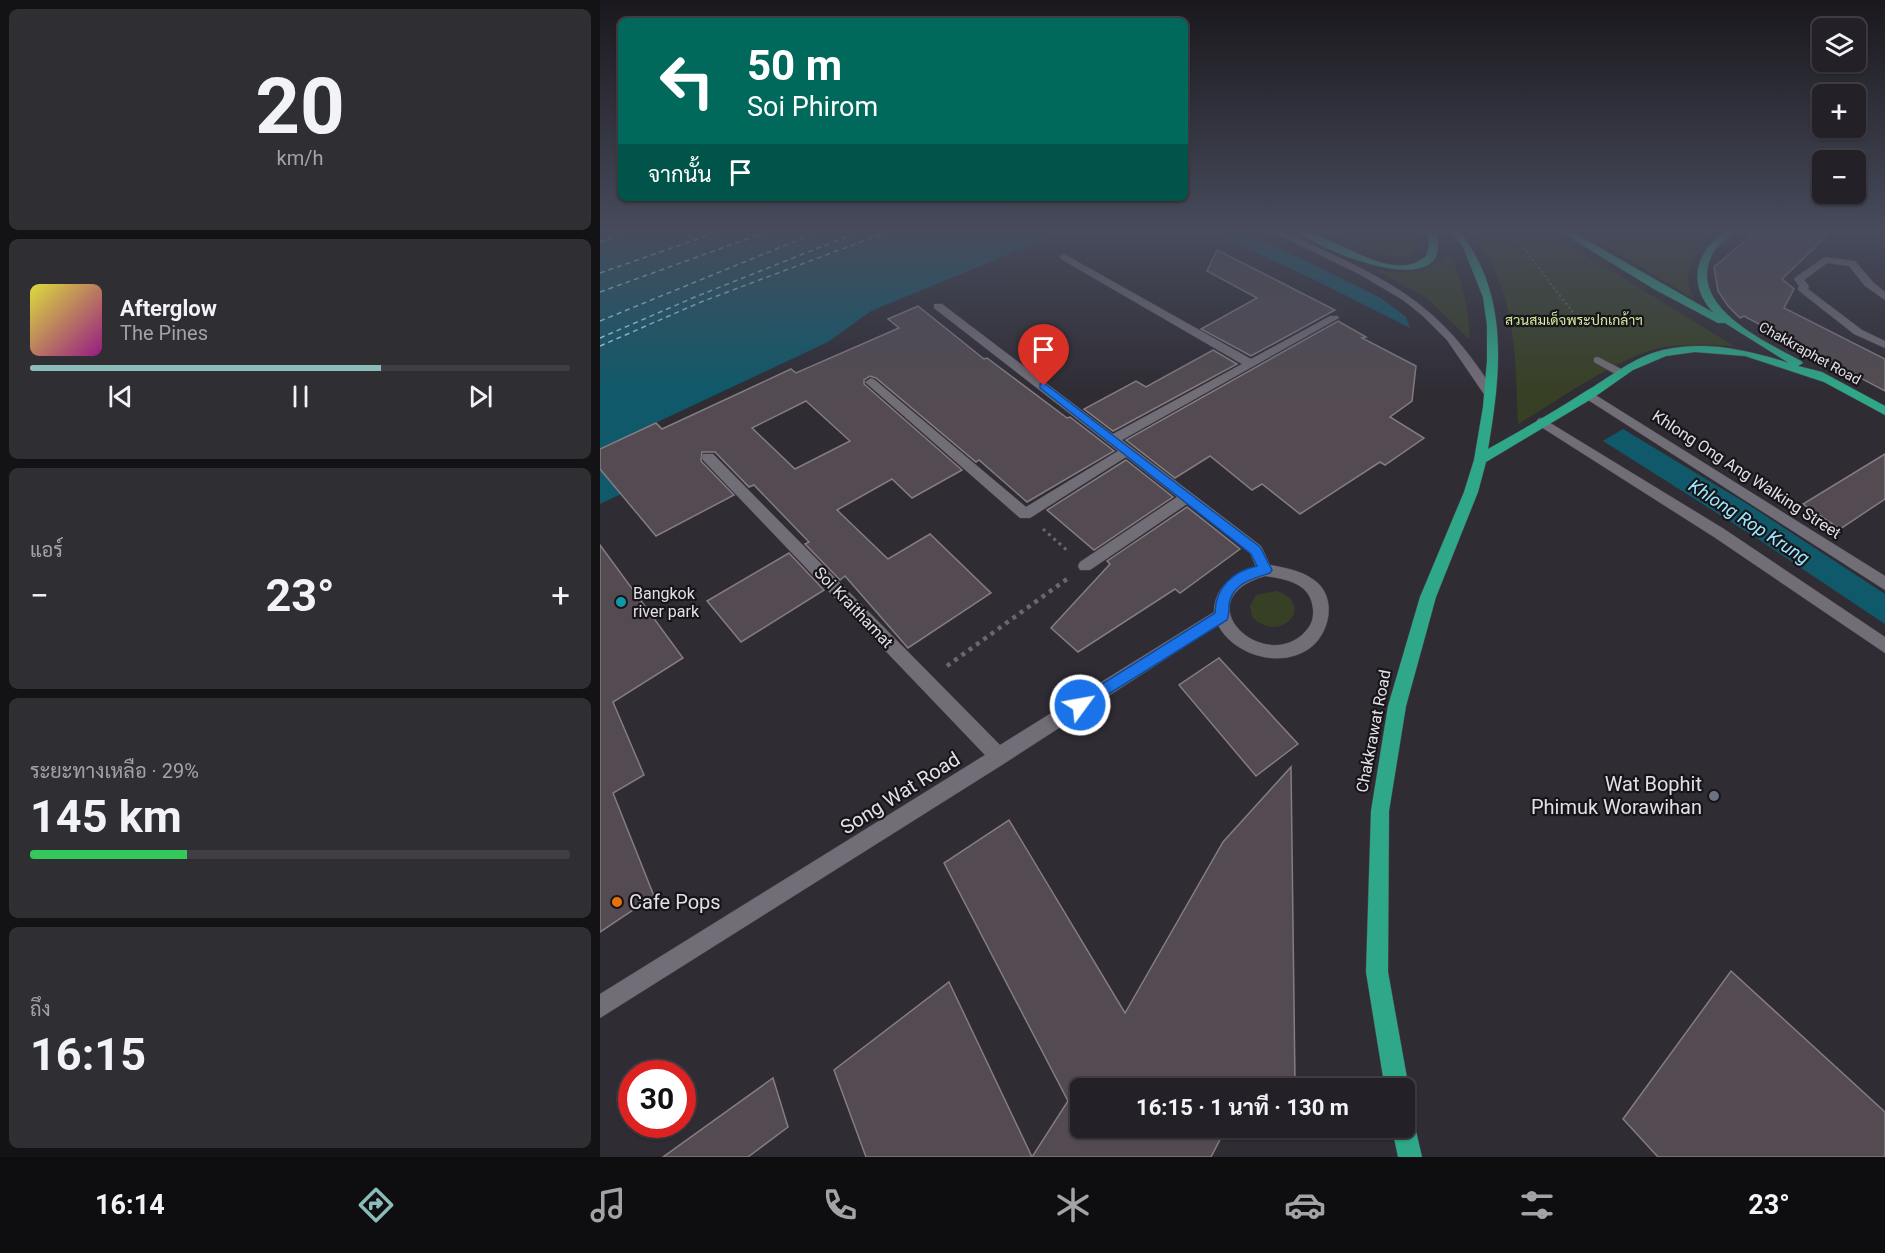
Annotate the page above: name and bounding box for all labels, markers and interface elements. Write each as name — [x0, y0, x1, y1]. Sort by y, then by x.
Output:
map controls — [1812, 18, 1866, 204]
button: layers — [1812, 18, 1866, 72]
text: 50 m — [747, 41, 842, 90]
icon: left — [648, 42, 726, 120]
text: 20 — [255, 61, 345, 152]
button: + — [1812, 84, 1866, 138]
text: Soi Phirom — [747, 91, 878, 123]
text: km/h — [277, 146, 323, 170]
button: − — [1812, 150, 1866, 204]
icon: arrive — [724, 156, 757, 189]
text: จากนั้น — [648, 162, 712, 187]
text: Afterglow — [120, 296, 217, 321]
park label: สวนสมเด็จพระปกเกล้าฯ — [1505, 311, 1643, 328]
street label: Chakkraphet Road — [1756, 318, 1864, 388]
text: The Pines — [120, 321, 208, 345]
pin — [1018, 324, 1069, 386]
icon: arrive — [1027, 333, 1060, 366]
icon: previous — [104, 380, 137, 413]
icon: pause — [284, 380, 317, 413]
icon: next — [464, 380, 497, 413]
street label: Khlong Ong Ang Walking Street — [1649, 406, 1845, 543]
water label: Khlong Rop Krung — [1685, 475, 1814, 568]
text: แอร์ — [30, 538, 63, 562]
street label: Soi Kraithamat — [810, 563, 897, 652]
text: 23° — [265, 569, 335, 622]
text: − — [30, 576, 49, 615]
text: + — [551, 576, 570, 615]
place label: Bangkok river park — [633, 584, 700, 621]
marker: Bangkok river park — [614, 595, 628, 609]
street label: Chakkrawat Road — [1352, 668, 1395, 794]
position arrow — [1048, 673, 1112, 737]
street label: Song Wat Road — [836, 747, 964, 839]
text: ระยะทางเหลือ · 29% — [30, 759, 199, 783]
place label: Wat Bophit Phimuk Worawihan — [1531, 772, 1702, 819]
marker: Wat Bophit Phimuk Worawihan — [1707, 789, 1721, 803]
text: 145 km — [30, 790, 182, 843]
place label: Cafe Pops — [629, 890, 721, 914]
marker: Cafe Pops — [610, 895, 624, 909]
text: ถึง — [30, 997, 51, 1021]
text: 16:15 — [30, 1028, 146, 1081]
speed limit sign: 30 — [618, 1060, 696, 1138]
text: 16:15 · 1 นาที · 130 m — [1136, 1095, 1349, 1120]
icon: directions — [355, 1184, 397, 1226]
icon: music — [587, 1184, 629, 1226]
icon: phone — [819, 1184, 861, 1226]
icon: climate — [1052, 1184, 1094, 1226]
icon: car — [1284, 1184, 1326, 1226]
icon: filters — [1516, 1184, 1558, 1226]
text: 16:14 — [95, 1189, 165, 1221]
text: 23° — [1748, 1189, 1790, 1221]

